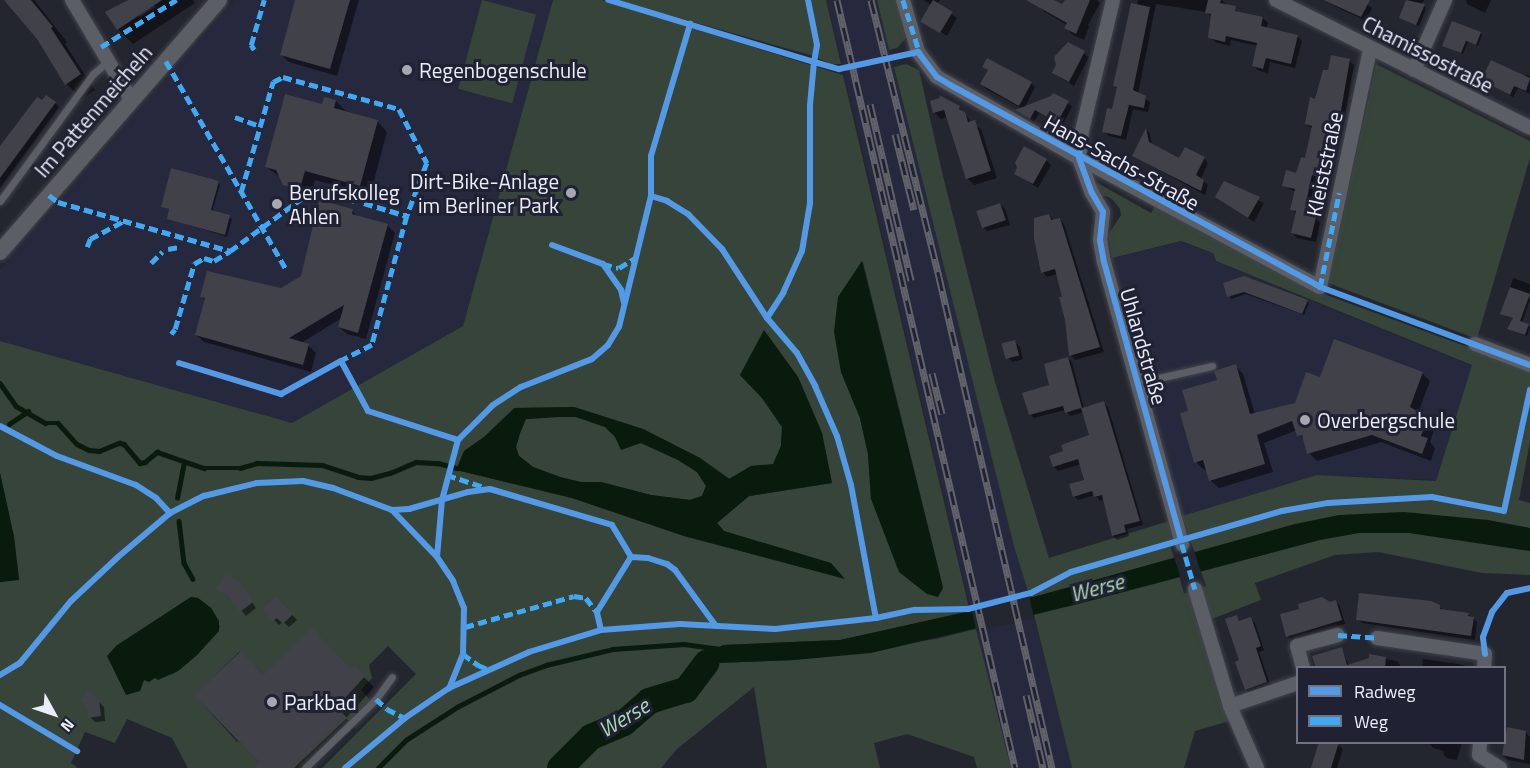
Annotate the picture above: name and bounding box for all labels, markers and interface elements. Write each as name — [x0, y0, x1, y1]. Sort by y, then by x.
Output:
street label: Chamissostraße — [1358, 10, 1498, 98]
street label: Im Pattenmeicheln — [29, 40, 157, 182]
place label: Regenbogenschule — [419, 57, 587, 83]
marker: Regenbogenschule — [400, 63, 414, 77]
street label: Hans-Sachs-Straße — [1040, 109, 1204, 215]
street label: Kleiststraße — [1301, 109, 1347, 219]
place label: Dirt-Bike-Anlage im Berliner Park — [410, 168, 559, 218]
place label: Berufskolleg Ahlen — [289, 179, 400, 229]
marker: Dirt-Bike-Anlage im Berliner Park — [564, 186, 578, 200]
marker: Berufskolleg Ahlen — [270, 197, 284, 211]
street label: Uhlandstraße — [1115, 285, 1173, 407]
place label: Overbergschule — [1317, 407, 1455, 433]
marker: Overbergschule — [1298, 413, 1312, 427]
water label: Werse — [1067, 568, 1127, 608]
legend — [1296, 666, 1506, 744]
text: Radweg — [1354, 678, 1416, 705]
north arrow — [24, 684, 84, 744]
place label: Parkbad — [284, 689, 357, 715]
water label: Werse — [594, 693, 654, 743]
marker: Parkbad — [265, 695, 279, 709]
text: Weg — [1354, 708, 1388, 735]
text: N — [55, 714, 81, 738]

